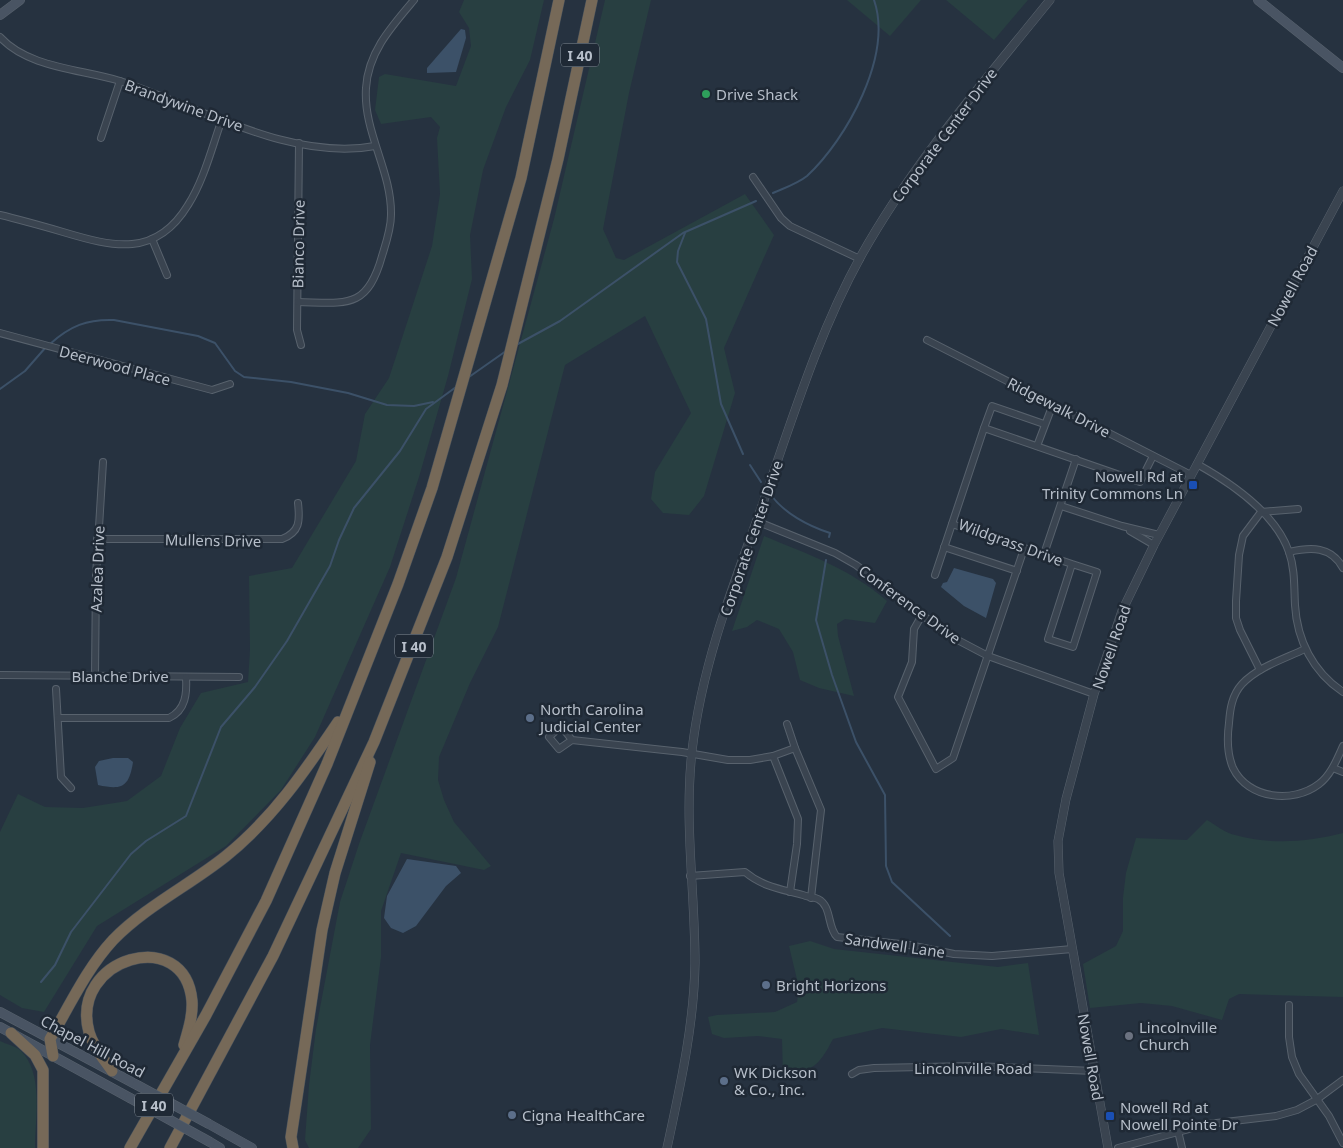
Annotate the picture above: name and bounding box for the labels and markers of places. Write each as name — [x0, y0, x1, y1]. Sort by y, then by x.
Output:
place label: Drive Shack — [716, 84, 798, 104]
marker: Drive Shack — [700, 88, 712, 100]
place label: Nowell Rd at Trinity Commons Ln — [1042, 466, 1184, 503]
marker: Nowell Rd at Trinity Commons Ln — [1187, 479, 1199, 491]
place label: North Carolina Judicial Center — [538, 699, 644, 736]
marker: North Carolina Judicial Center — [524, 712, 536, 724]
place label: Bright Horizons — [776, 975, 886, 995]
marker: Bright Horizons — [760, 979, 772, 991]
place label: Lincolnville Church — [1139, 1017, 1217, 1054]
marker: Lincolnville Church — [1123, 1030, 1135, 1042]
place label: WK Dickson & Co., Inc. — [734, 1062, 817, 1099]
marker: WK Dickson & Co., Inc. — [718, 1075, 730, 1087]
place label: Nowell Rd at Nowell Pointe Dr — [1120, 1097, 1238, 1134]
place label: Cigna HealthCare — [522, 1105, 645, 1125]
marker: Cigna HealthCare — [506, 1109, 518, 1121]
marker: Nowell Rd at Nowell Pointe Dr — [1104, 1110, 1116, 1122]

